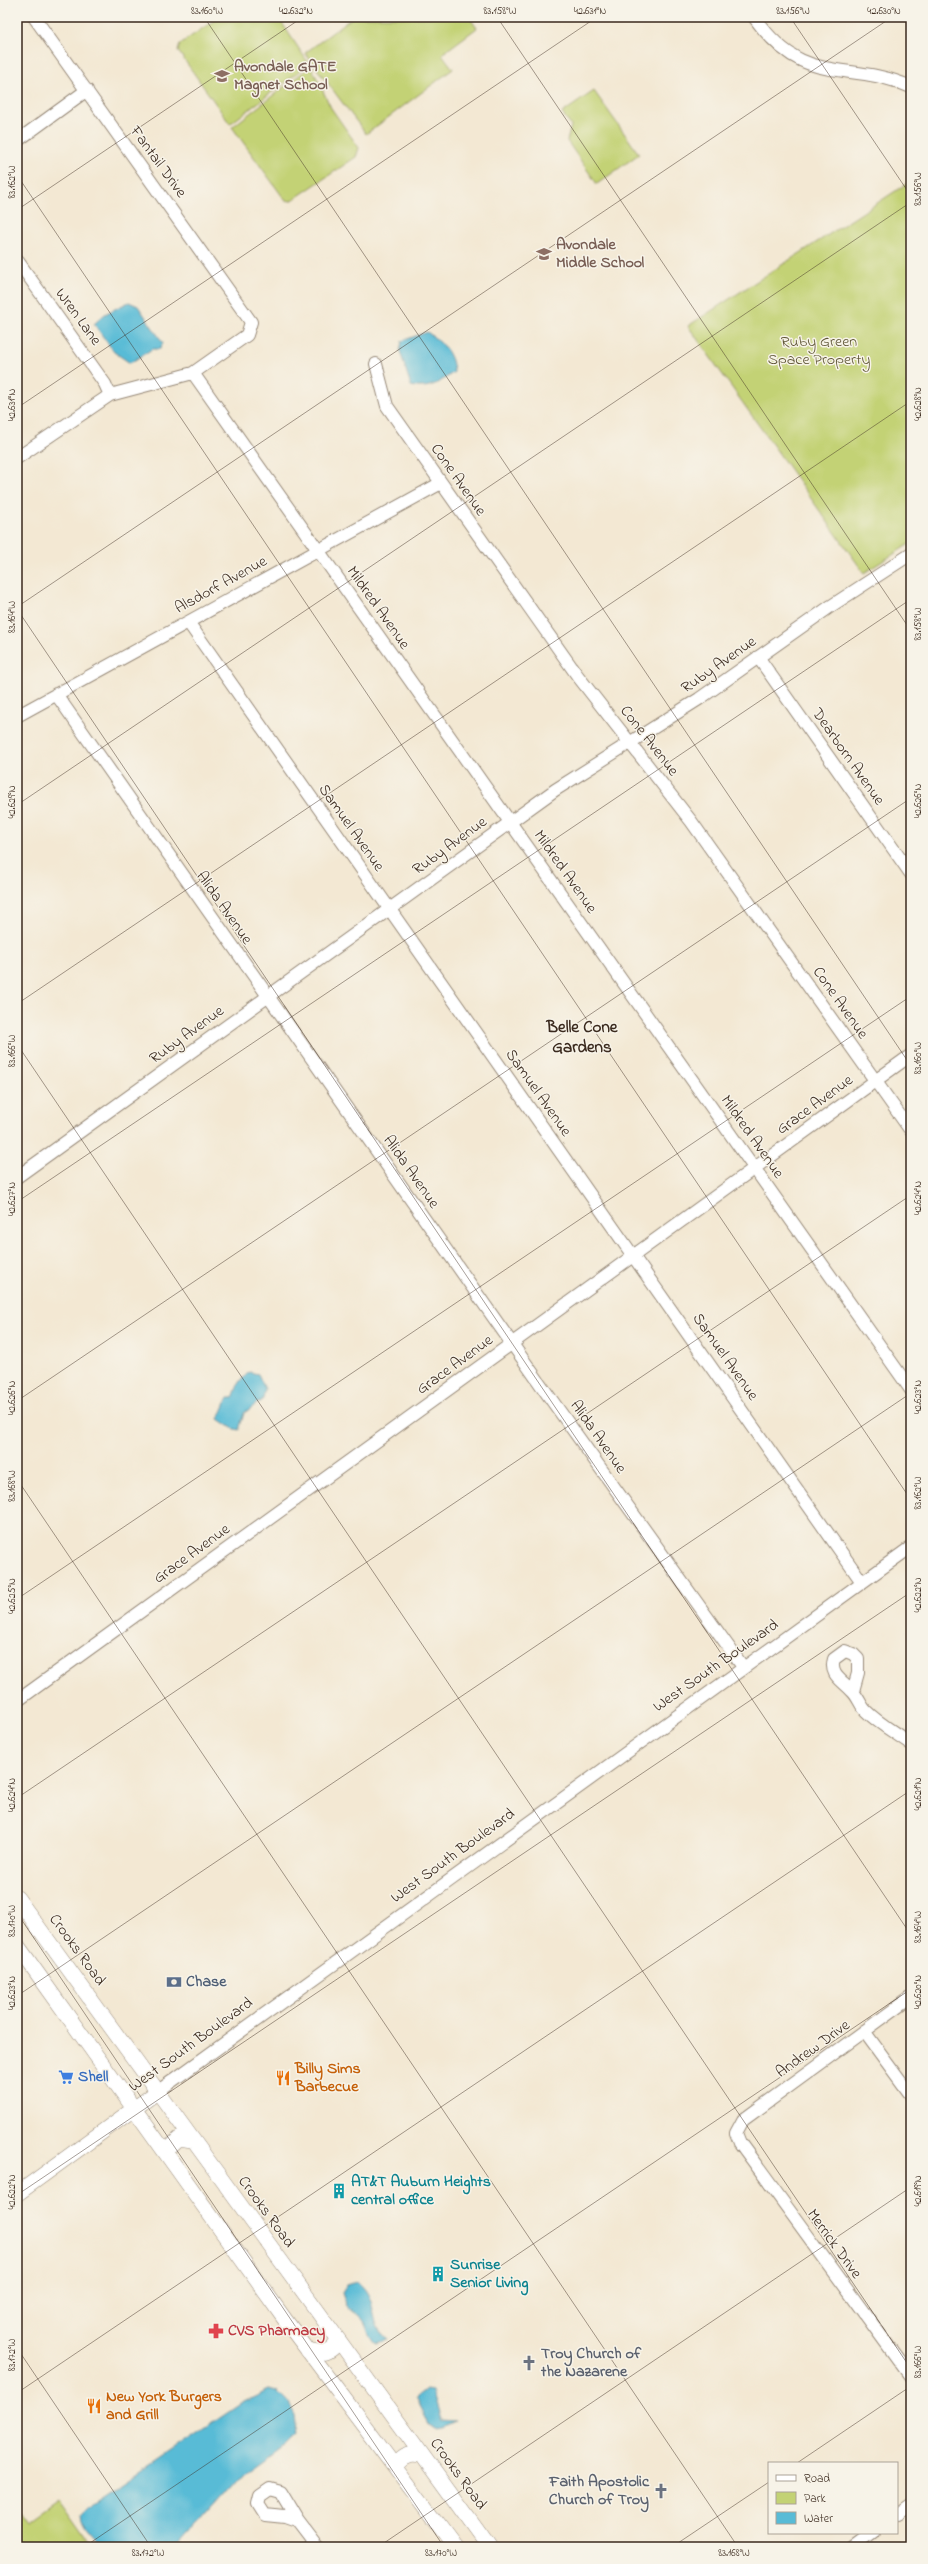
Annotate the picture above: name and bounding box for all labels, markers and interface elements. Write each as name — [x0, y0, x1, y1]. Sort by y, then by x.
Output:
text: 83.160°W — [191, 4, 223, 19]
text: 42.632°N — [279, 4, 313, 19]
text: 83.158°W — [484, 4, 517, 19]
text: 42.631°N — [574, 4, 606, 19]
text: 83.156°W — [776, 4, 810, 19]
text: 42.630°N — [867, 4, 901, 19]
place label: Avondale GATE Magnet School — [234, 55, 337, 98]
school or university icon: Avondale GATE Magnet School — [213, 67, 231, 85]
street label: Fantail Drive — [123, 120, 193, 204]
text: 83.162°W — [5, 165, 20, 198]
text: 83.156°W — [911, 172, 926, 206]
place label: Avondale Middle School — [556, 233, 645, 275]
school or university icon: Avondale Middle School — [535, 245, 553, 263]
street label: Wren Lane — [49, 283, 108, 351]
park label: Ruby Green Space Property — [768, 330, 870, 372]
text: 42.628°N — [911, 387, 926, 421]
text: 42.631°N — [5, 389, 20, 421]
street label: Cone Avenue — [424, 439, 492, 522]
street label: Alsdorf Avenue — [170, 549, 272, 620]
street label: Mildred Avenue — [340, 561, 416, 655]
text: 83.164°W — [5, 601, 20, 633]
text: 83.158°W — [911, 607, 926, 641]
street label: Ruby Avenue — [676, 630, 762, 700]
street label: Cone Avenue — [614, 701, 685, 782]
street label: Dearborn Avenue — [805, 703, 891, 811]
street label: Samuel Avenue — [312, 779, 391, 877]
text: 42.626°N — [911, 784, 926, 818]
text: 42.629°N — [5, 785, 20, 818]
street label: Ruby Avenue — [408, 810, 493, 881]
street label: Mildred Avenue — [527, 825, 603, 919]
street label: Alida Avenue — [190, 866, 259, 950]
street label: Cone Avenue — [806, 962, 874, 1045]
street label: Ruby Avenue — [145, 999, 230, 1070]
district label: Belle Cone Gardens — [546, 1015, 619, 1060]
text: 83.166°W — [5, 1035, 20, 1067]
text: 83.160°W — [911, 1042, 926, 1074]
street label: Samuel Avenue — [499, 1044, 578, 1142]
street label: Grace Avenue — [772, 1068, 859, 1141]
street label: Mildred Avenue — [714, 1090, 790, 1184]
street label: Alida Avenue — [377, 1130, 446, 1214]
text: 42.624°N — [911, 1181, 926, 1215]
text: 42.627°N — [5, 1182, 20, 1216]
street label: Samuel Avenue — [686, 1308, 765, 1406]
street label: Grace Avenue — [412, 1328, 499, 1401]
text: 42.623°N — [911, 1380, 926, 1414]
text: 42.626°N — [5, 1381, 20, 1415]
street label: Alida Avenue — [564, 1395, 633, 1479]
text: 83.168°W — [5, 1470, 20, 1502]
text: 83.162°W — [911, 1476, 926, 1509]
street label: Grace Avenue — [149, 1517, 236, 1590]
text: 42.622°N — [911, 1577, 926, 1612]
text: 42.625°N — [5, 1578, 20, 1614]
street label: West South Boulevard — [648, 1614, 784, 1718]
text: 42.621°N — [911, 1777, 926, 1811]
text: 42.624°N — [5, 1778, 20, 1812]
street label: West South Boulevard — [386, 1803, 520, 1909]
text: 83.170°W — [5, 1905, 20, 1937]
street label: Crooks Road — [43, 1909, 111, 1991]
text: 83.164°W — [911, 1911, 926, 1943]
place label: Chase — [186, 1970, 227, 1994]
bank icon: Chase — [165, 1973, 183, 1991]
text: 42.620°N — [911, 1975, 926, 2009]
text: 42.623°N — [5, 1976, 20, 2010]
street label: West South Boulevard — [124, 1992, 258, 2098]
street label: Andrew Drive — [771, 2013, 856, 2084]
place label: Billy Sims Barbecue — [294, 2057, 361, 2099]
place label: Shell — [78, 2065, 109, 2089]
supermarket icon: Shell — [57, 2068, 75, 2086]
restaurant icon: Billy Sims Barbecue — [274, 2069, 292, 2087]
place label: AT&T Auburn Heights central office — [351, 2170, 491, 2212]
street label: Crooks Road — [232, 2171, 300, 2253]
text: 42.622°N — [5, 2174, 20, 2209]
text: 42.619°N — [911, 2175, 926, 2207]
building icon: AT&T Auburn Heights central office — [330, 2182, 348, 2200]
street label: Merrick Drive — [800, 2204, 868, 2285]
place label: Sunrise Senior Living — [450, 2253, 528, 2296]
building icon: Sunrise Senior Living — [429, 2265, 447, 2283]
place label: CVS Pharmacy — [228, 2319, 325, 2344]
pharmacy icon: CVS Pharmacy — [207, 2322, 225, 2340]
text: 83.172°W — [5, 2338, 20, 2371]
place label: Troy Church of the Nazarene — [540, 2342, 642, 2384]
text: 83.166°W — [911, 2346, 926, 2378]
church icon: Troy Church of the Nazarene — [520, 2354, 538, 2372]
place label: New York Burgers and Grill — [106, 2385, 222, 2427]
restaurant icon: New York Burgers and Grill — [85, 2397, 103, 2415]
street label: Crooks Road — [424, 2433, 492, 2515]
legend — [768, 2462, 898, 2534]
place label: Faith Apostolic Church of Troy — [548, 2470, 650, 2513]
text: Road — [804, 2470, 830, 2488]
church icon: Faith Apostolic Church of Troy — [652, 2482, 670, 2500]
text: Park — [804, 2490, 826, 2508]
text: Water — [804, 2510, 833, 2528]
text: 83.172°W — [132, 2546, 165, 2561]
text: 83.170°W — [425, 2546, 457, 2561]
text: 83.168°W — [718, 2546, 750, 2561]

